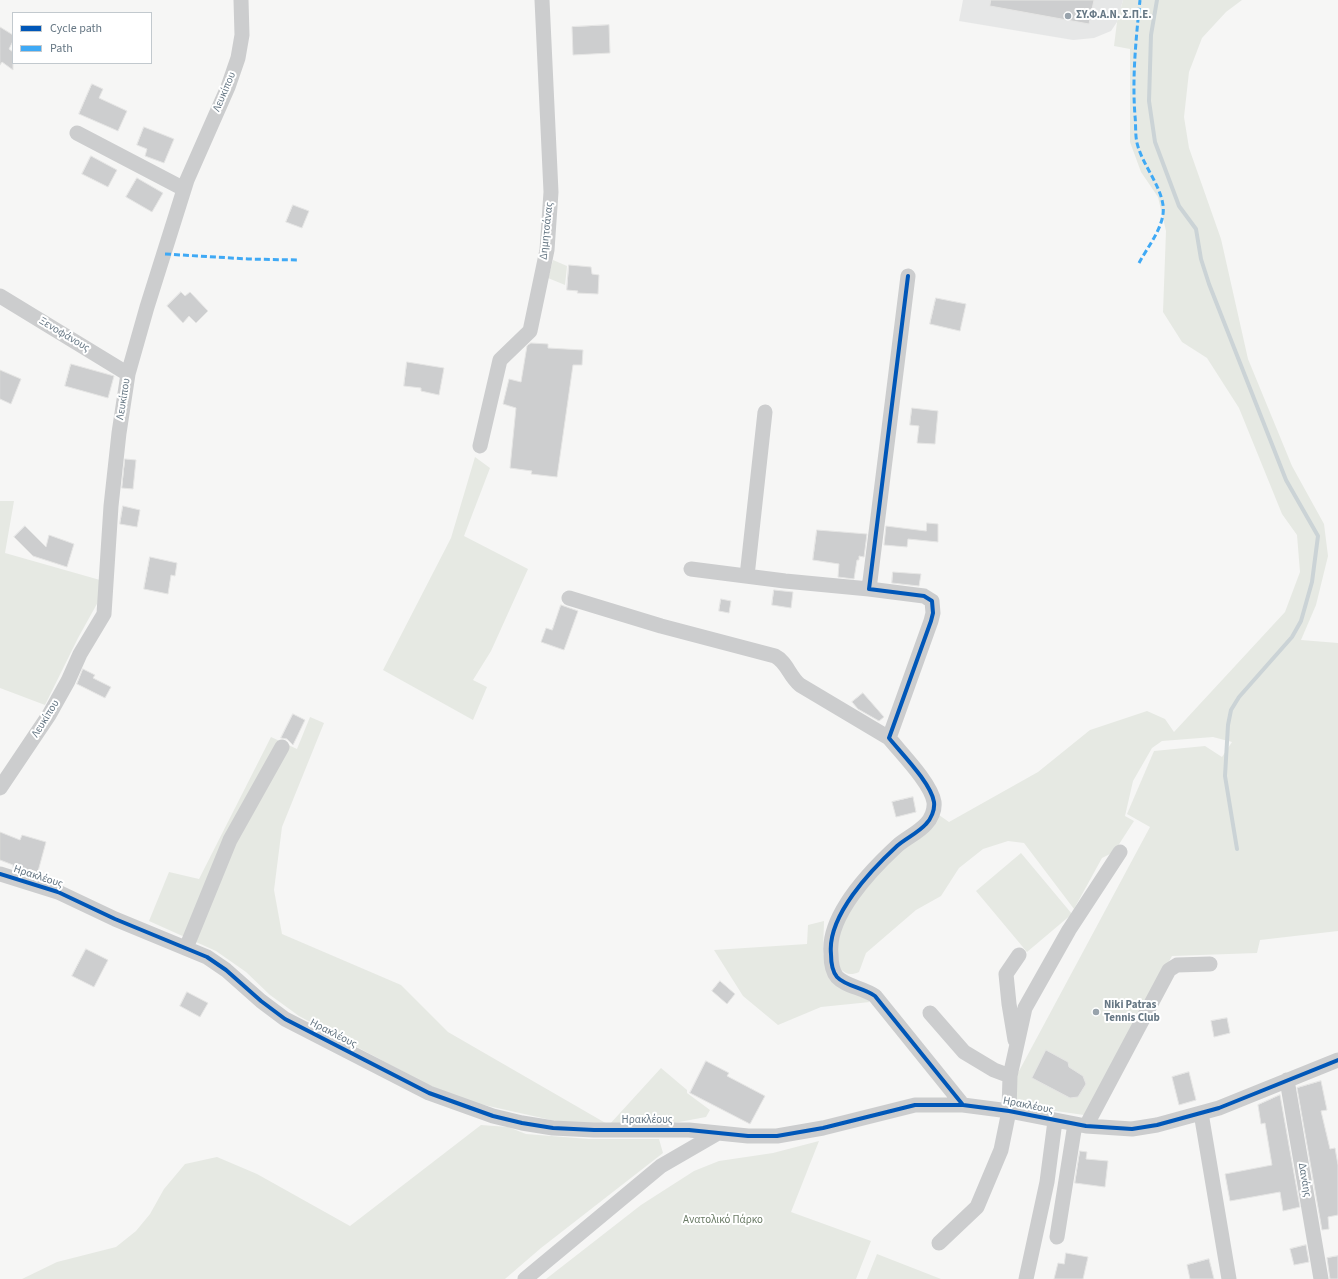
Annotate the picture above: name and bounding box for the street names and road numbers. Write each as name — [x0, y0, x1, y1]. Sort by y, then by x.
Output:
street label: Λευκίπου — [211, 70, 239, 114]
street label: Δημητσάνας — [537, 202, 557, 260]
street label: Ξενοφάνους — [36, 315, 92, 355]
street label: Λευκίπου — [114, 377, 134, 421]
street label: Λευκίπου — [29, 698, 63, 740]
street label: Ηρακλέους — [12, 863, 64, 891]
street label: Ηρακλέους — [307, 1017, 359, 1051]
street label: Ηρακλέους — [1002, 1095, 1054, 1117]
street label: Ηρακλέους — [622, 1114, 672, 1128]
street label: Δανάης — [1294, 1162, 1314, 1198]

